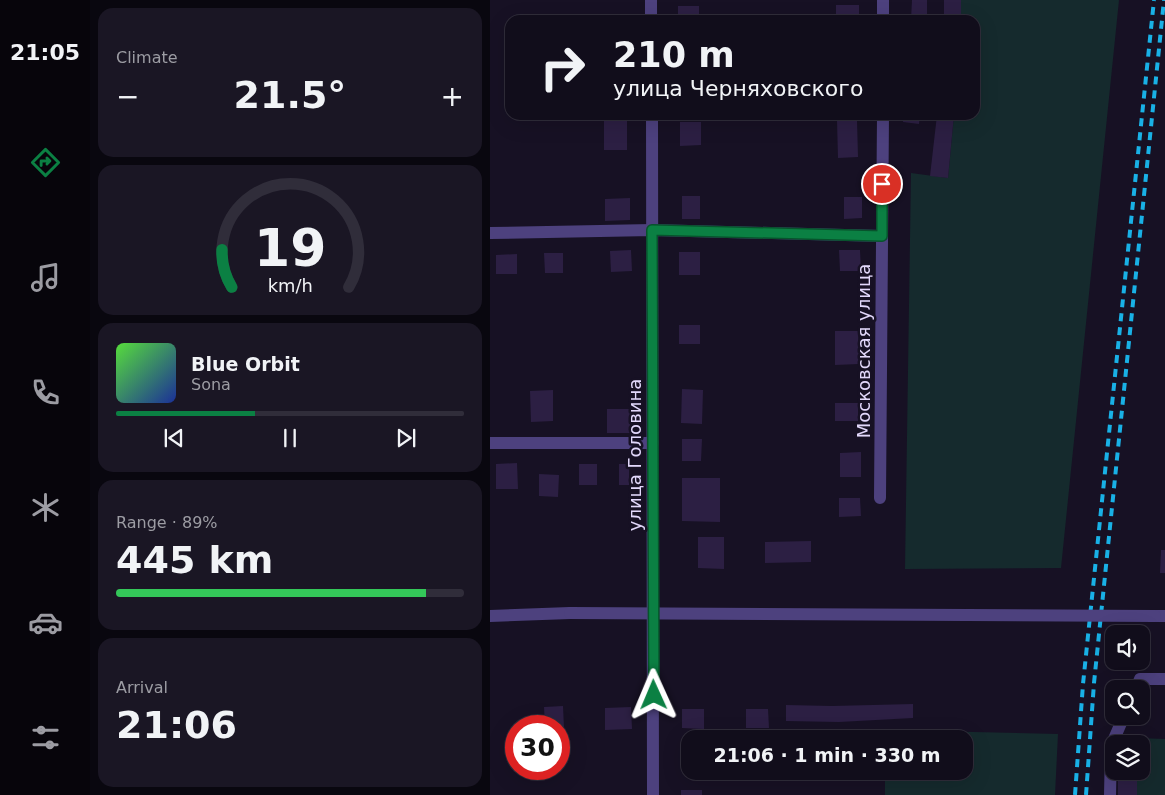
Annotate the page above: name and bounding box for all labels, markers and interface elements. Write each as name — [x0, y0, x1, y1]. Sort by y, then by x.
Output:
icon: right — [530, 35, 595, 100]
text: 210 m — [613, 35, 735, 75]
text: 21:05 — [10, 40, 80, 65]
text: Climate — [116, 48, 178, 67]
text: 21.5° — [234, 73, 346, 117]
text: улица Черняховского — [613, 76, 863, 101]
text: − — [116, 80, 139, 113]
text: + — [441, 80, 464, 113]
icon: directions — [28, 145, 63, 180]
pin — [861, 163, 903, 205]
icon: arrive — [868, 170, 896, 198]
text: 19 — [254, 218, 326, 278]
icon: music — [28, 260, 63, 295]
street label: Московская улица — [853, 264, 874, 438]
text: km/h — [267, 275, 313, 296]
text: Blue Orbit — [191, 353, 300, 375]
icon: phone — [28, 375, 63, 410]
text: Sona — [191, 375, 231, 394]
street label: улица Головина — [624, 379, 645, 531]
icon: previous — [160, 424, 188, 452]
icon: pause — [276, 424, 304, 452]
icon: next — [392, 424, 420, 452]
icon: climate — [28, 490, 63, 525]
text: Range · 89% — [116, 513, 218, 532]
text: 445 km — [116, 538, 273, 582]
icon: car — [28, 605, 63, 640]
map controls — [1105, 625, 1150, 780]
button: sound — [1105, 625, 1150, 670]
position arrow — [627, 668, 679, 720]
text: Arrival — [116, 678, 168, 697]
button: search — [1105, 680, 1150, 725]
text: 21:06 — [116, 703, 237, 747]
speed limit sign: 30 — [505, 715, 570, 780]
icon: filters — [28, 720, 63, 755]
button: layers — [1105, 735, 1150, 780]
text: 21:06 · 1 min · 330 m — [713, 744, 941, 766]

